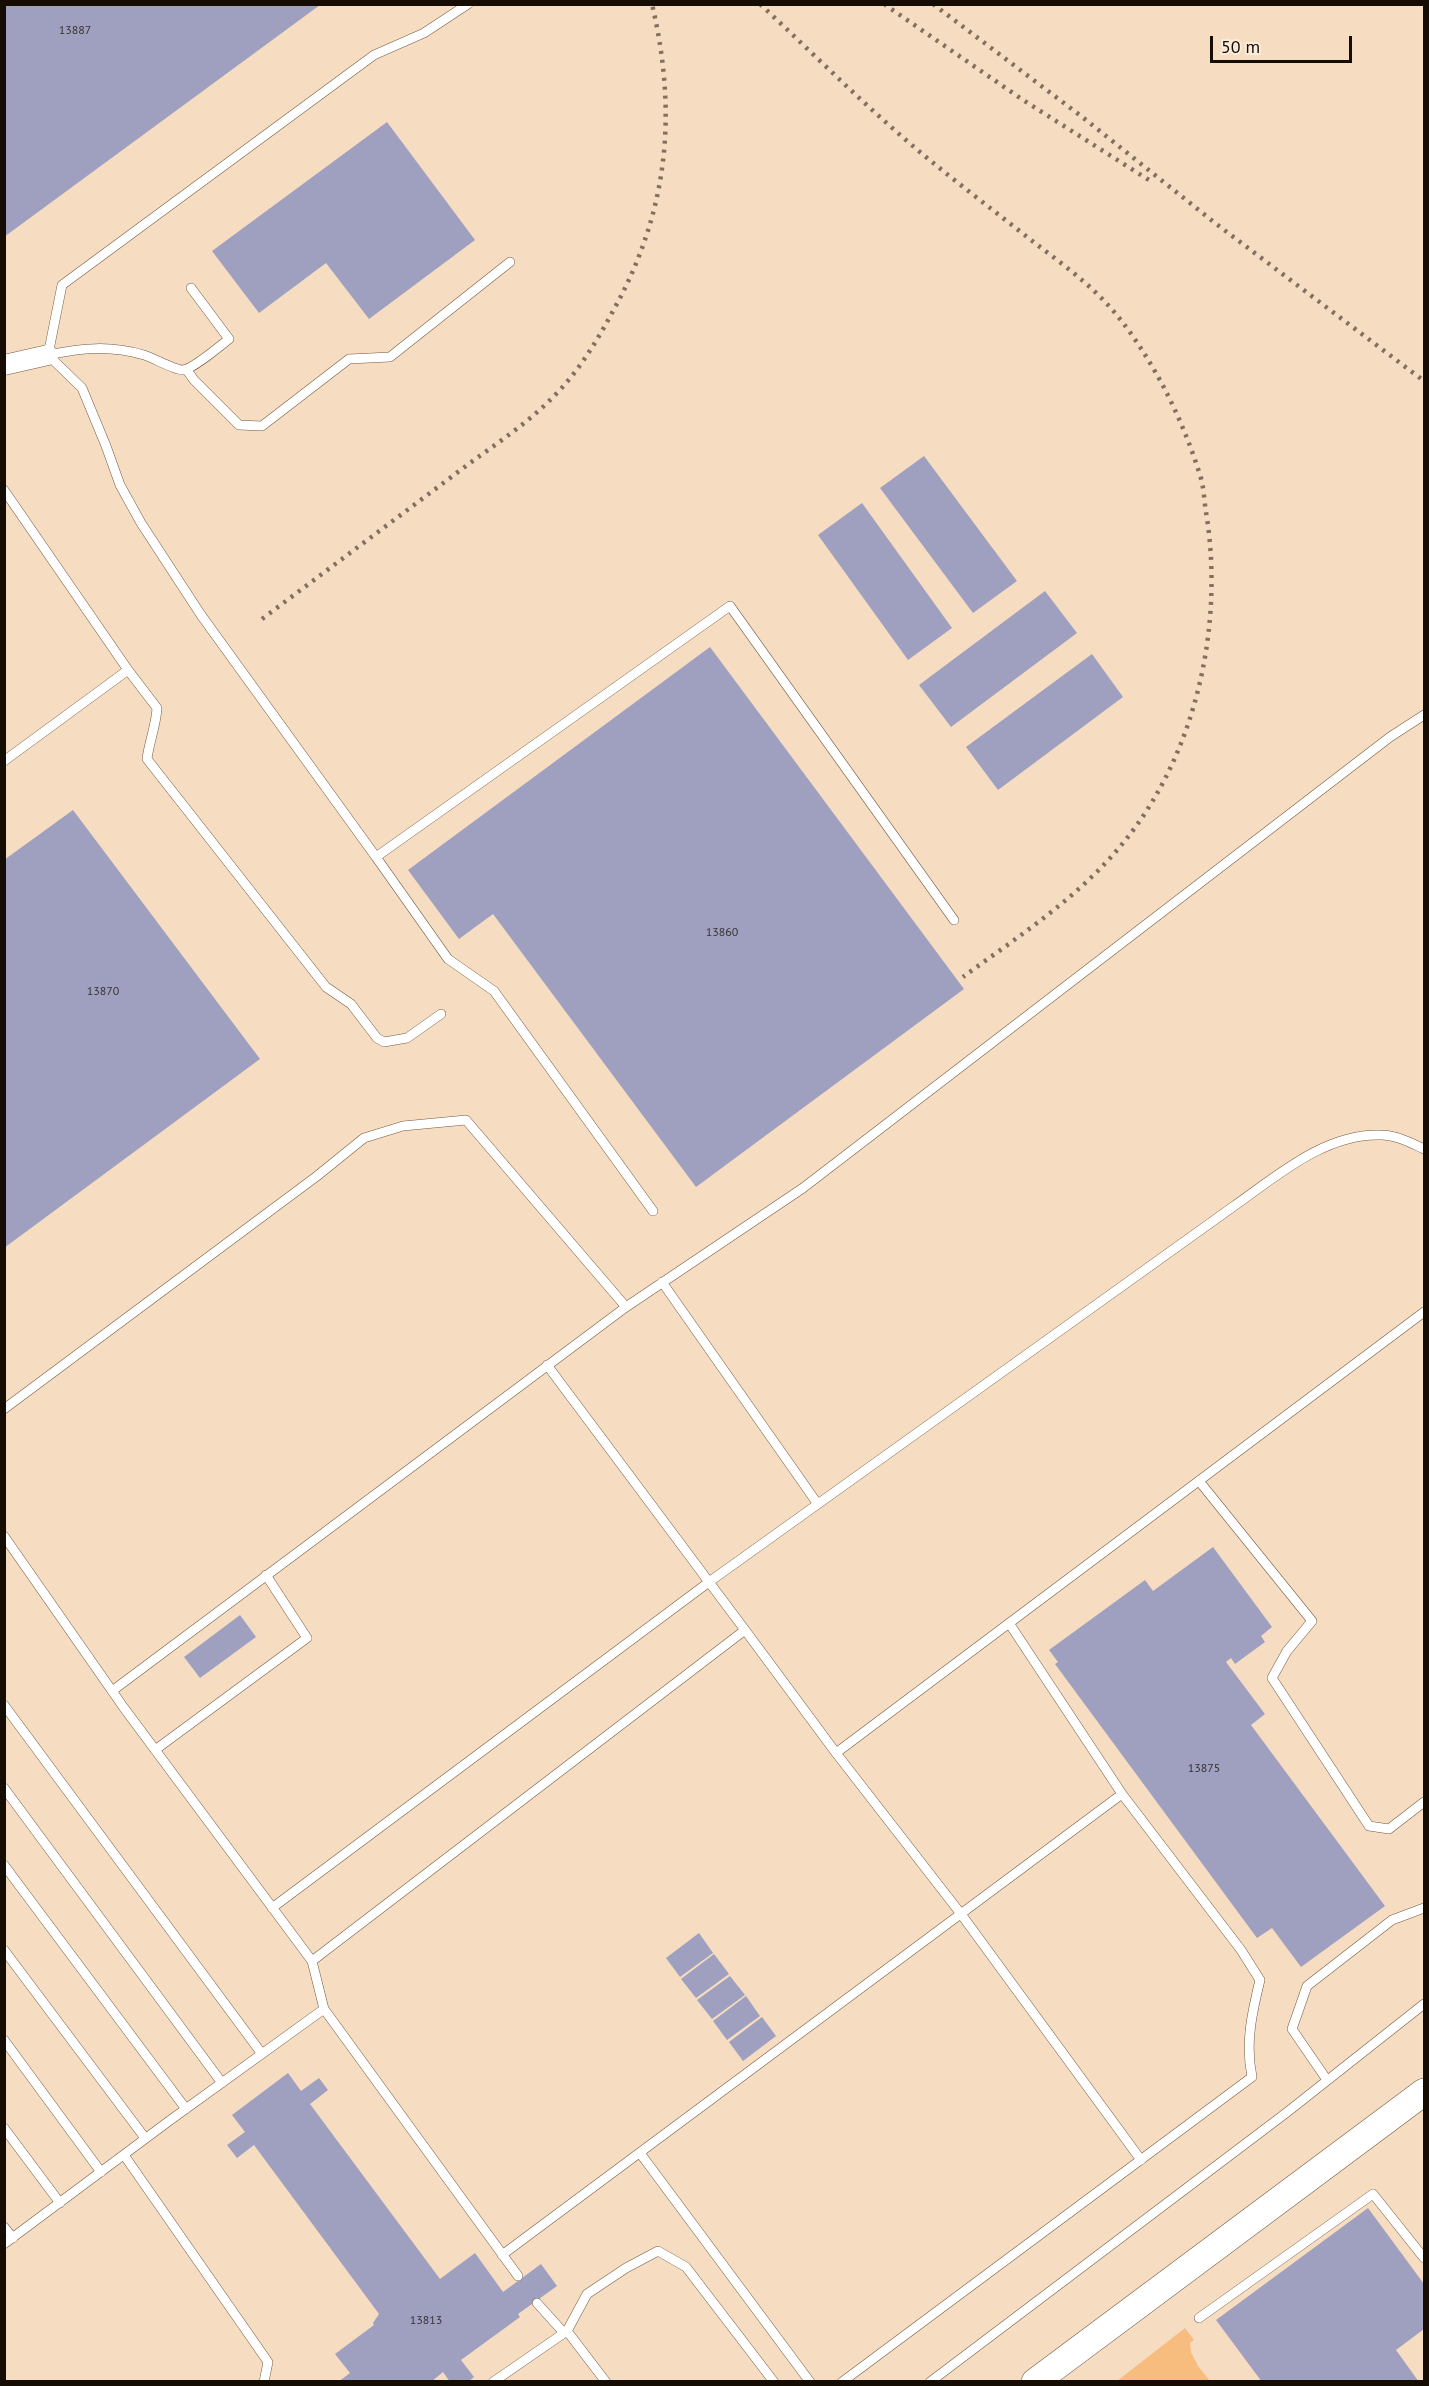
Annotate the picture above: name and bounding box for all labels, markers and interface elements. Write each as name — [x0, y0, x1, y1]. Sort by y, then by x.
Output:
house number: 13887 — [59, 24, 91, 38]
scale bar — [1213, 24, 1356, 62]
text: 50 m — [1221, 35, 1260, 58]
house number: 13860 — [706, 926, 738, 940]
house number: 13870 — [87, 985, 119, 999]
house number: 13875 — [1188, 1762, 1220, 1776]
house number: 13813 — [410, 2314, 442, 2328]

